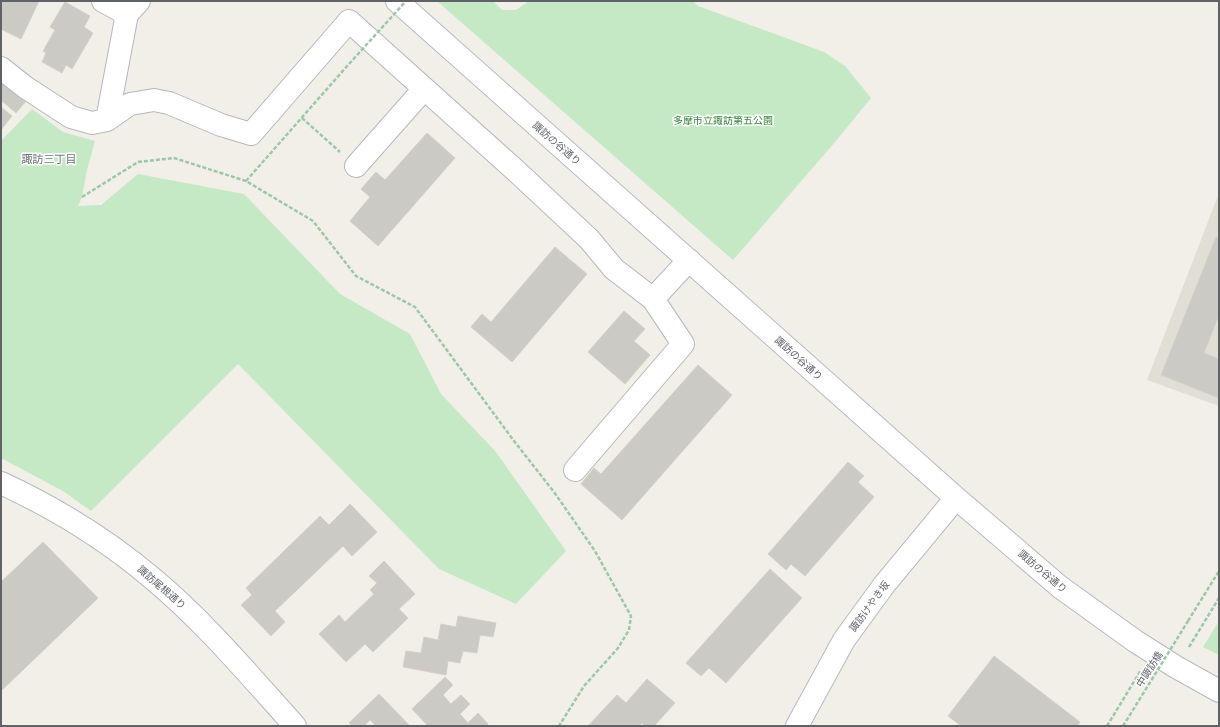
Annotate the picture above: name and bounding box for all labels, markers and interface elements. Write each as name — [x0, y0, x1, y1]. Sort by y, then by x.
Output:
park label: 多摩市立諏訪第五公園 — [673, 113, 773, 128]
street label: 諏訪の谷通り — [529, 118, 584, 169]
district label: 諏訪三丁目 — [22, 151, 77, 167]
street label: 諏訪の谷通り — [771, 333, 826, 384]
street label: 諏訪の谷通り — [1015, 546, 1070, 596]
street label: 諏訪尾根通り — [134, 562, 189, 613]
street label: 諏訪けやき坂 — [846, 578, 893, 635]
street label: 中諏訪橋 — [1132, 648, 1166, 690]

